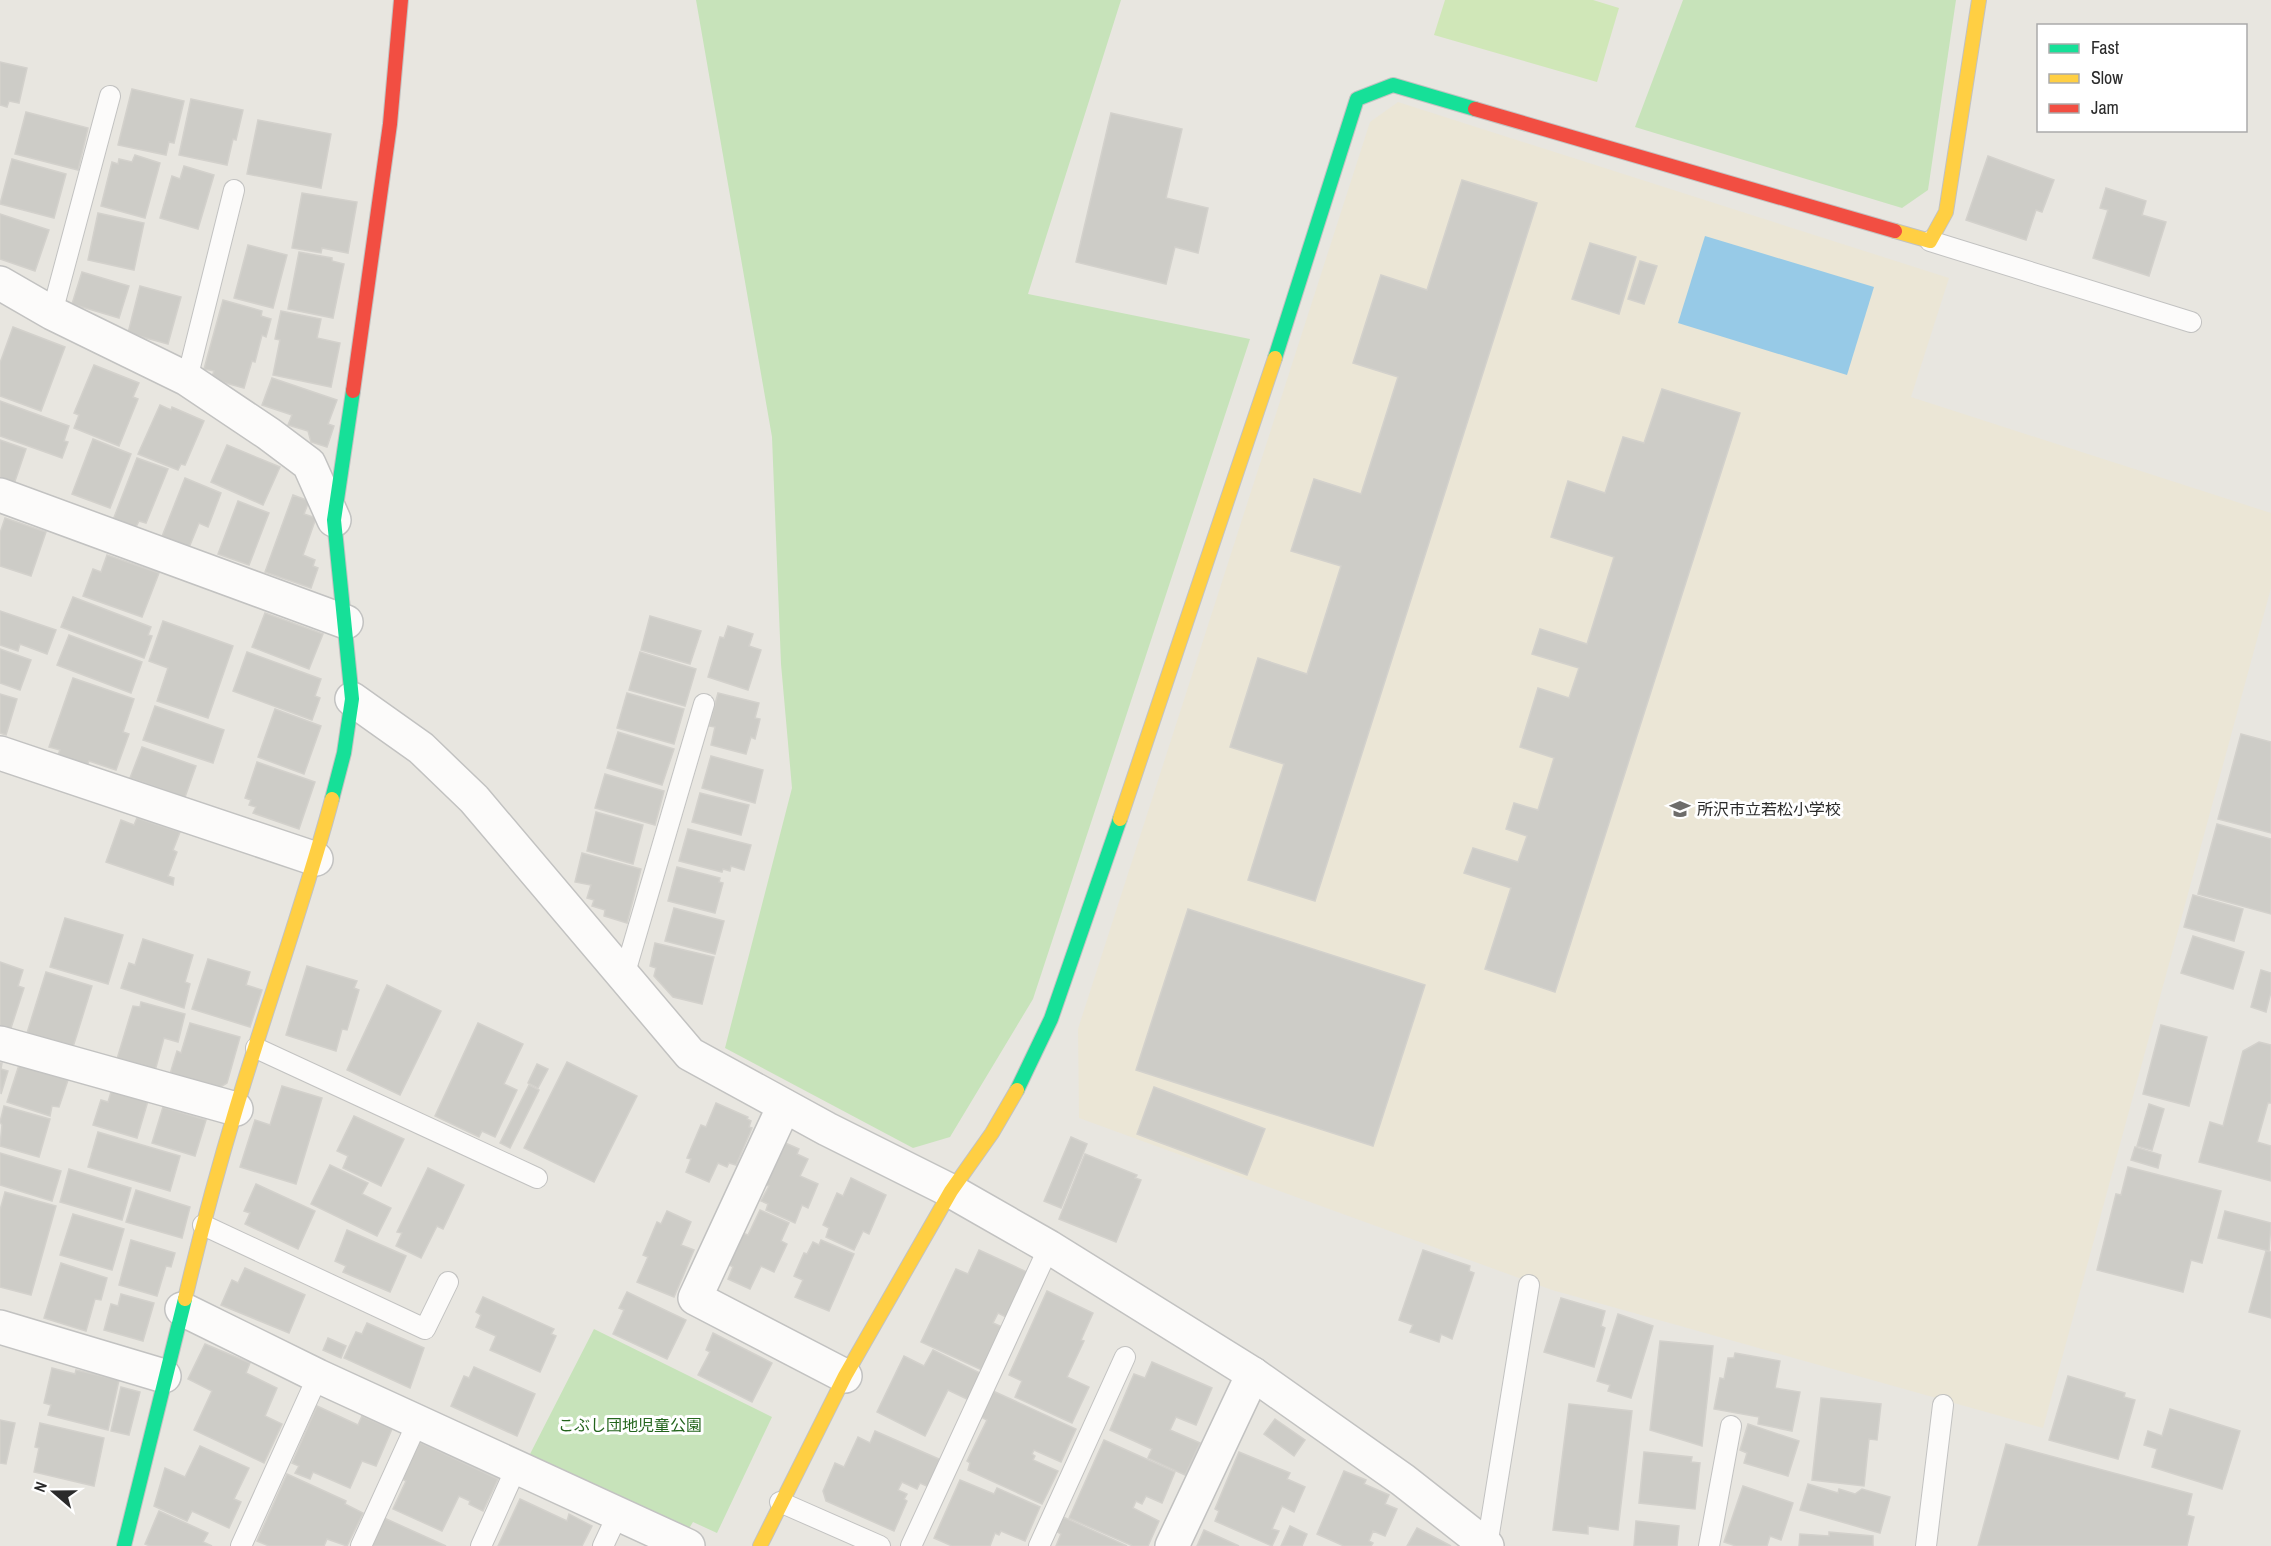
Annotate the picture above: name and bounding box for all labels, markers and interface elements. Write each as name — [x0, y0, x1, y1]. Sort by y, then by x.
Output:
legend — [2037, 24, 2247, 132]
text: Fast — [2091, 35, 2119, 60]
text: Slow — [2091, 65, 2123, 90]
text: Jam — [2091, 95, 2119, 120]
school or university icon: 所沢市立若松小学校 — [1668, 797, 1692, 821]
place label: 所沢市立若松小学校 — [1697, 798, 1841, 820]
park label: こぶし団地児童公園 — [558, 1414, 702, 1436]
north arrow — [24, 1462, 84, 1522]
text: N — [28, 1479, 52, 1495]

